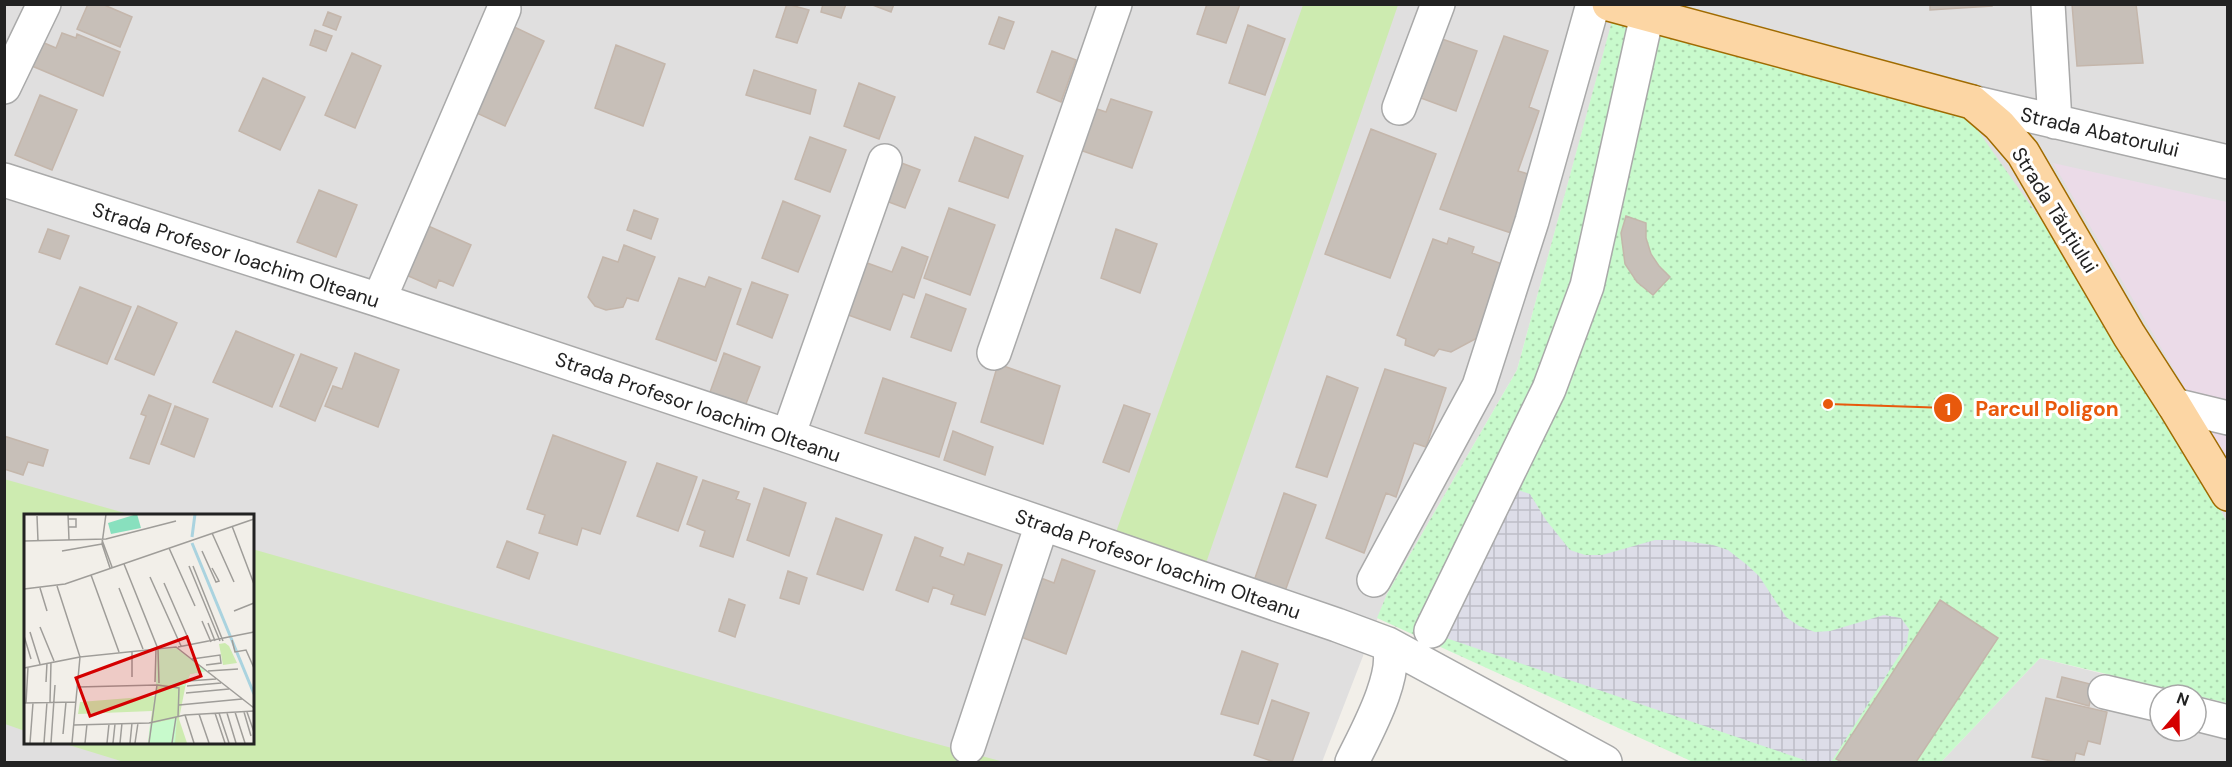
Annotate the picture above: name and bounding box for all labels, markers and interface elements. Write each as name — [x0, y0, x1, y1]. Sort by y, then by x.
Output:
street label: Strada Abatorului — [2018, 101, 2182, 163]
street label: Strada Tăuțiului — [2006, 142, 2104, 278]
street label: Strada Profesor Ioachim Olteanu — [89, 196, 383, 314]
street label: Strada Profesor Ioachim Olteanu — [552, 346, 844, 468]
callout: Parcul Poligon — [1933, 389, 2131, 428]
text: Parcul Poligon — [1975, 395, 2119, 423]
text: 1 — [1945, 397, 1951, 421]
street label: Strada Profesor Ioachim Olteanu — [1012, 503, 1304, 625]
inset map — [24, 514, 254, 743]
north arrow — [2148, 683, 2208, 743]
text: N — [2174, 688, 2192, 711]

